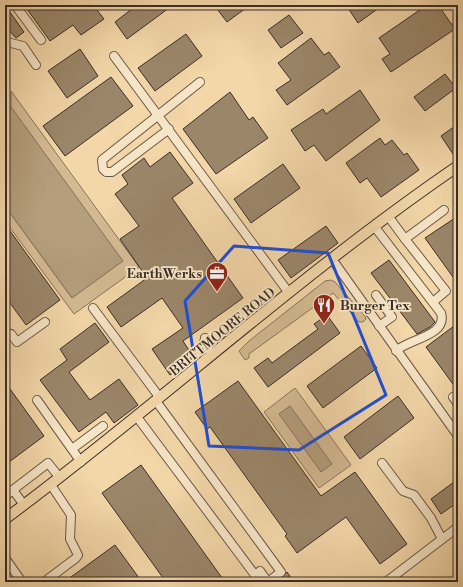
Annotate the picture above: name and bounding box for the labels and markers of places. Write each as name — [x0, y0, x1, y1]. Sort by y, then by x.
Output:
office icon: EarthWerks — [204, 260, 230, 293]
place label: EarthWerks — [127, 266, 202, 282]
restaurant icon: Burger Tex — [311, 292, 337, 325]
place label: Burger Tex — [340, 298, 410, 314]

